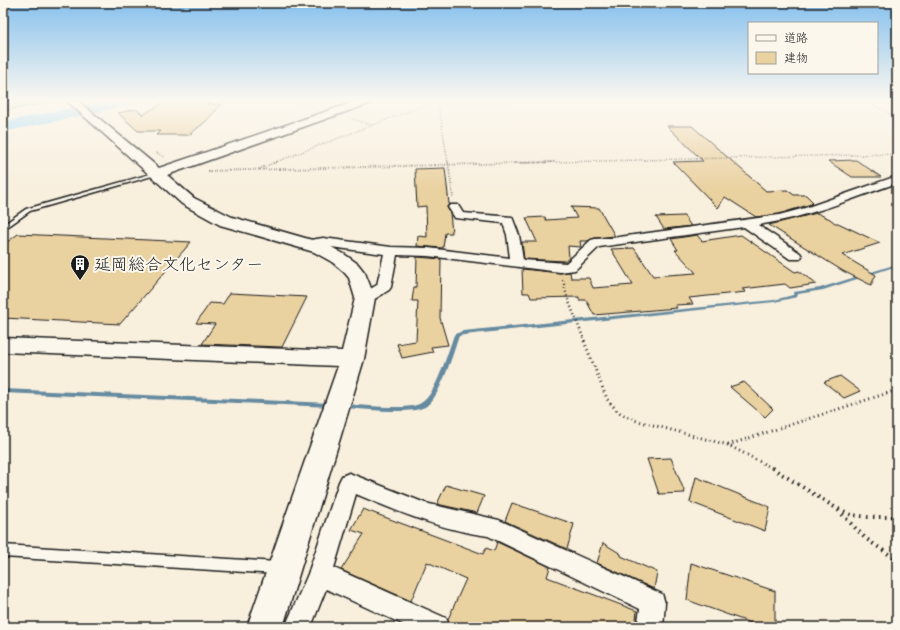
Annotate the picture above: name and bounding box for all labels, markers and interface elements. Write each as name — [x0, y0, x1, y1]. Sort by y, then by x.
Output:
legend — [748, 22, 878, 74]
text: 道路 — [784, 30, 808, 46]
text: 建物 — [784, 50, 808, 66]
building icon: 延岡総合文化センター — [69, 253, 91, 281]
place label: 延岡総合文化センター — [94, 254, 263, 275]

